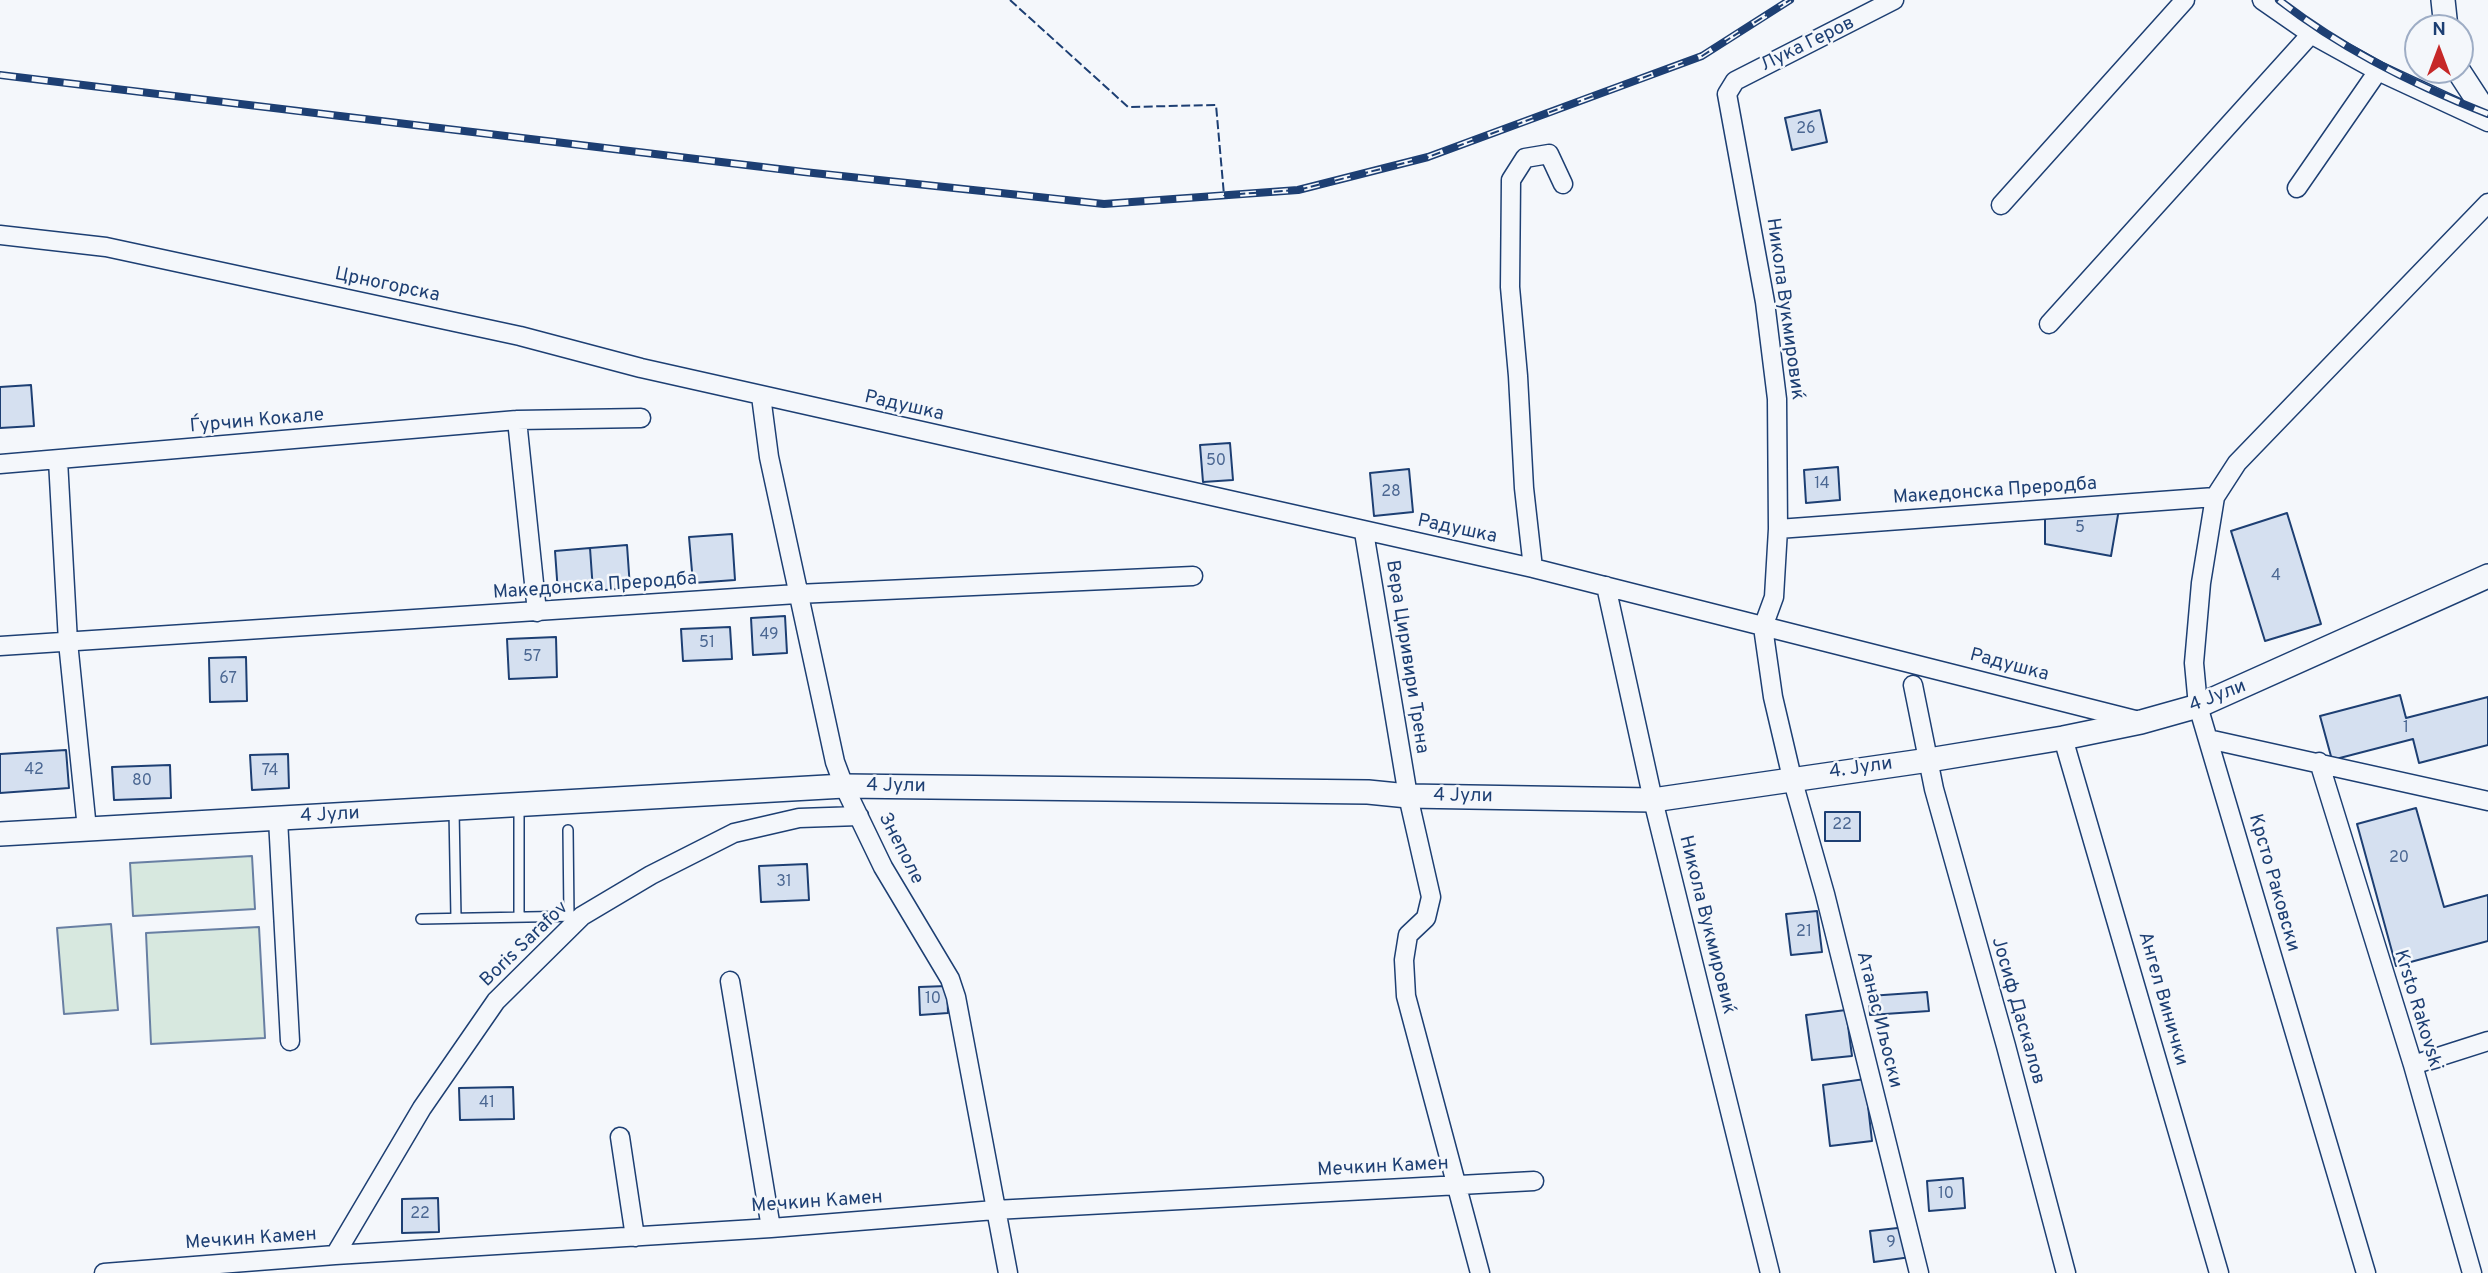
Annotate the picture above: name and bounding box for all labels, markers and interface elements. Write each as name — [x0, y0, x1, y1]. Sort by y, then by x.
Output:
street label: Лука Геров — [1757, 12, 1859, 78]
north arrow — [2404, 14, 2474, 84]
text: N — [2432, 18, 2446, 42]
house number: 26 — [1796, 120, 1816, 140]
street label: Никола Вукмировиќ — [1760, 217, 1808, 401]
street label: Црногорска — [332, 264, 442, 308]
street label: Радушка — [862, 387, 946, 427]
street label: Ѓурчин Кокале — [189, 405, 325, 439]
house number: 50 — [1206, 452, 1226, 472]
street label: Македонска Преродба — [1892, 473, 2098, 511]
house number: 14 — [1814, 475, 1830, 495]
house number: 28 — [1381, 483, 1401, 503]
street label: Радушка — [1415, 510, 1499, 550]
house number: 5 — [2075, 519, 2085, 539]
street label: Вера Циривири Трена — [1379, 559, 1433, 755]
house number: 4 — [2271, 567, 2281, 587]
street label: Македонска Преродба — [492, 568, 698, 606]
house number: 49 — [759, 626, 779, 646]
house number: 51 — [699, 634, 715, 654]
street label: Радушка — [1967, 645, 2051, 687]
house number: 57 — [523, 648, 541, 668]
house number: 67 — [219, 670, 237, 690]
street label: 4 Јули — [2186, 676, 2250, 718]
house number: 1 — [2403, 719, 2409, 739]
street label: 4. Јули — [1828, 753, 1894, 785]
house number: 42 — [24, 761, 44, 781]
house number: 74 — [262, 762, 278, 782]
house number: 80 — [132, 772, 152, 792]
street label: 4 Јули — [866, 775, 926, 799]
street label: 4 Јули — [1433, 785, 1493, 809]
street label: 4 Јули — [300, 803, 360, 829]
street label: Знеполе — [872, 809, 928, 889]
street label: Крсто Раковски — [2242, 811, 2304, 955]
house number: 22 — [1832, 816, 1852, 836]
street label: Никола Вукмировиќ — [1673, 833, 1739, 1017]
house number: 20 — [2389, 849, 2409, 869]
house number: 31 — [776, 873, 792, 893]
street label: Boris Sarafov — [476, 897, 574, 993]
house number: 21 — [1796, 923, 1812, 943]
street label: Ангел Винички — [2132, 929, 2192, 1069]
street label: Јосиф Даскалов — [1985, 935, 2049, 1087]
street label: Krsto Rakovski — [2388, 947, 2446, 1075]
street label: Aтанас Иљоски — [1850, 949, 1906, 1091]
house number: 10 — [925, 990, 941, 1010]
house number: 41 — [479, 1094, 495, 1114]
street label: Мечкин Камен — [1317, 1153, 1449, 1183]
house number: 10 — [1938, 1185, 1954, 1205]
street label: Мечкин Камен — [751, 1187, 883, 1219]
house number: 22 — [410, 1205, 430, 1225]
street label: Мечкин Камен — [185, 1224, 317, 1256]
house number: 9 — [1886, 1234, 1896, 1254]

